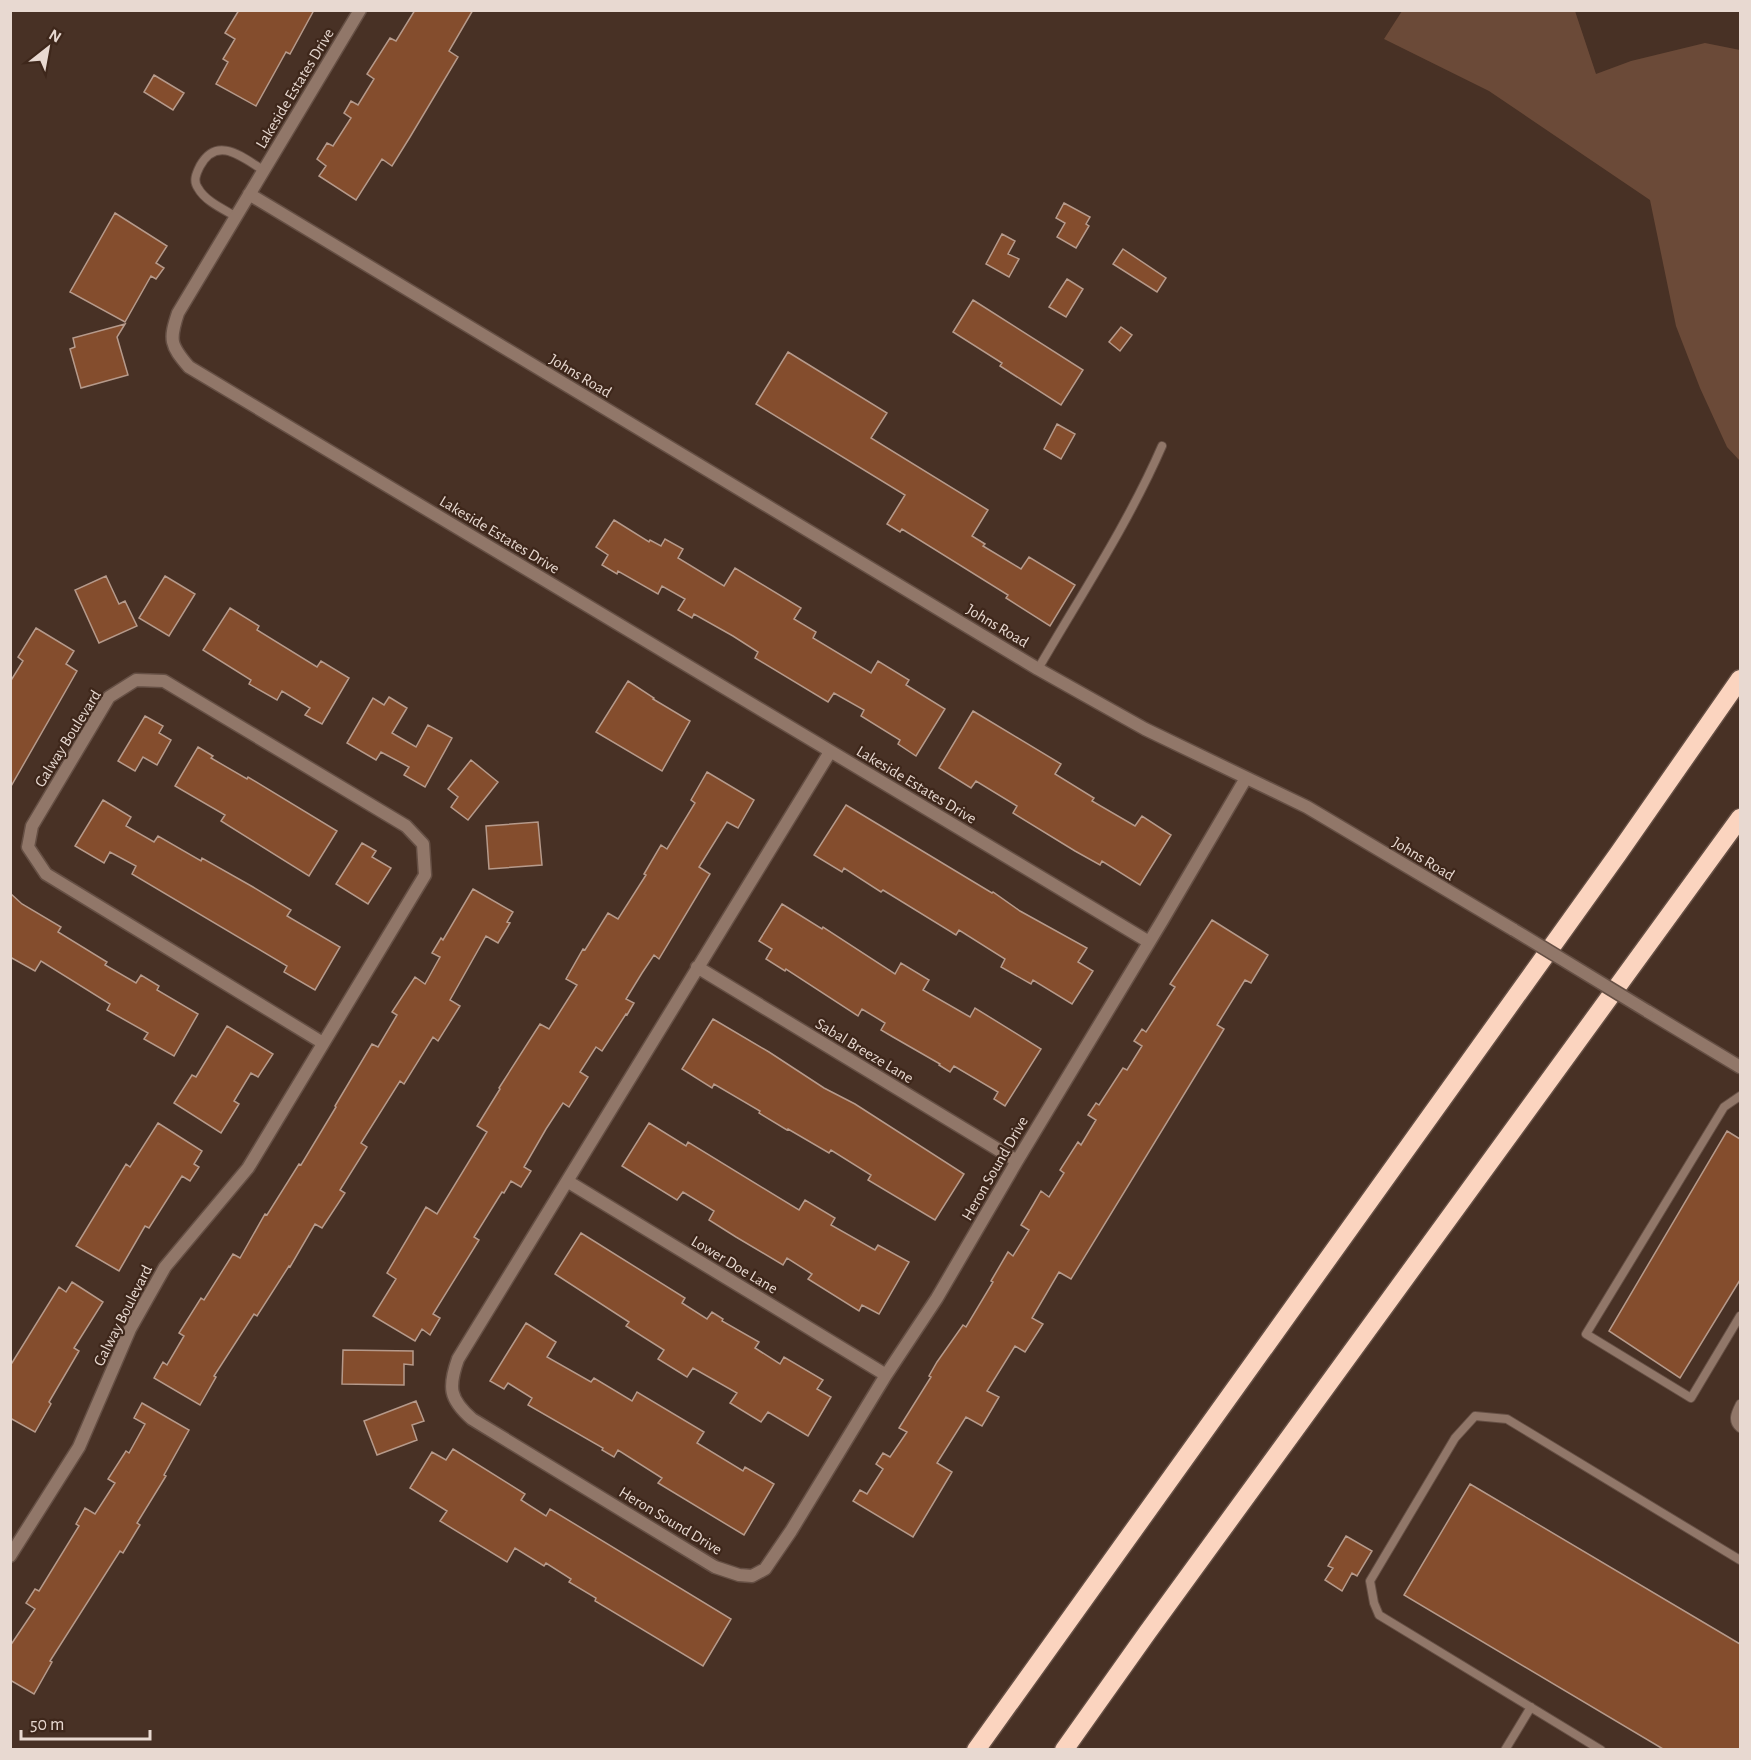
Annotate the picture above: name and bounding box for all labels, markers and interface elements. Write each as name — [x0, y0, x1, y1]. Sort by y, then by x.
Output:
north arrow — [18, 18, 78, 78]
text: N — [46, 26, 64, 46]
street label: Lakeside Estates Drive — [253, 26, 337, 151]
street label: Johns Road — [547, 351, 614, 401]
street label: Lakeside Estates Drive — [437, 493, 562, 577]
street label: Johns Road — [964, 601, 1031, 651]
street label: Galway Boulevard — [32, 687, 105, 790]
street label: Lakeside Estates Drive — [854, 743, 979, 827]
street label: Johns Road — [1390, 834, 1457, 884]
street label: Sabal Breeze Lane — [813, 1015, 916, 1086]
street label: Heron Sound Drive — [959, 1114, 1031, 1223]
street label: Lower Doe Lane — [689, 1233, 780, 1297]
street label: Galway Boulevard — [91, 1262, 156, 1369]
street label: Heron Sound Drive — [616, 1484, 725, 1558]
scale bar — [21, 1703, 150, 1741]
text: 50 m — [30, 1716, 64, 1734]

